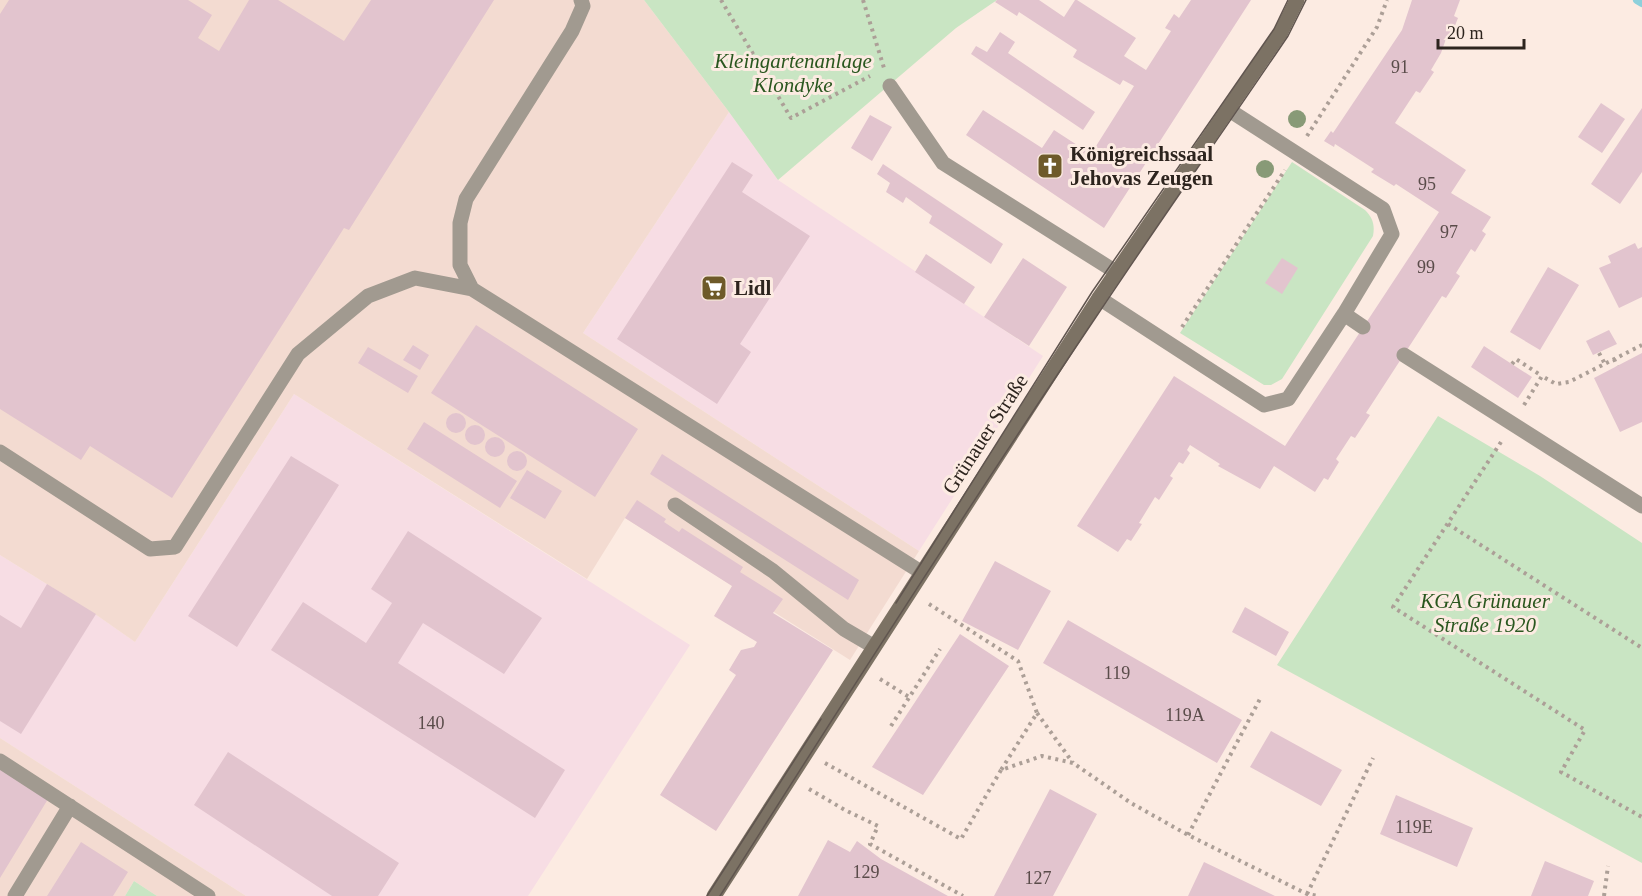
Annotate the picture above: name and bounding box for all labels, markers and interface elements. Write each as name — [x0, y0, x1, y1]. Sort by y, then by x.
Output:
scale bar — [1438, 12, 1524, 50]
text: 20 m — [1447, 23, 1484, 43]
park label: Kleingartenanlage Klondyke — [713, 49, 872, 97]
house number: 91 — [1391, 57, 1409, 77]
place label: Königreichssaal Jehovas Zeugen — [1070, 142, 1213, 190]
church icon: Königreichssaal Jehovas Zeugen — [1035, 151, 1065, 181]
house number: 95 — [1418, 174, 1436, 194]
house number: 97 — [1440, 222, 1458, 242]
house number: 99 — [1417, 257, 1435, 277]
supermarket icon: Lidl — [699, 273, 729, 303]
place label: Lidl — [734, 276, 772, 300]
street label: Grünauer Straße — [937, 370, 1033, 498]
park label: KGA Grünauer Straße 1920 — [1419, 589, 1551, 637]
house number: 119 — [1104, 663, 1130, 683]
house number: 119A — [1165, 705, 1205, 725]
house number: 140 — [418, 713, 445, 733]
house number: 119E — [1395, 817, 1433, 837]
house number: 129 — [853, 862, 880, 882]
house number: 127 — [1025, 868, 1052, 888]

